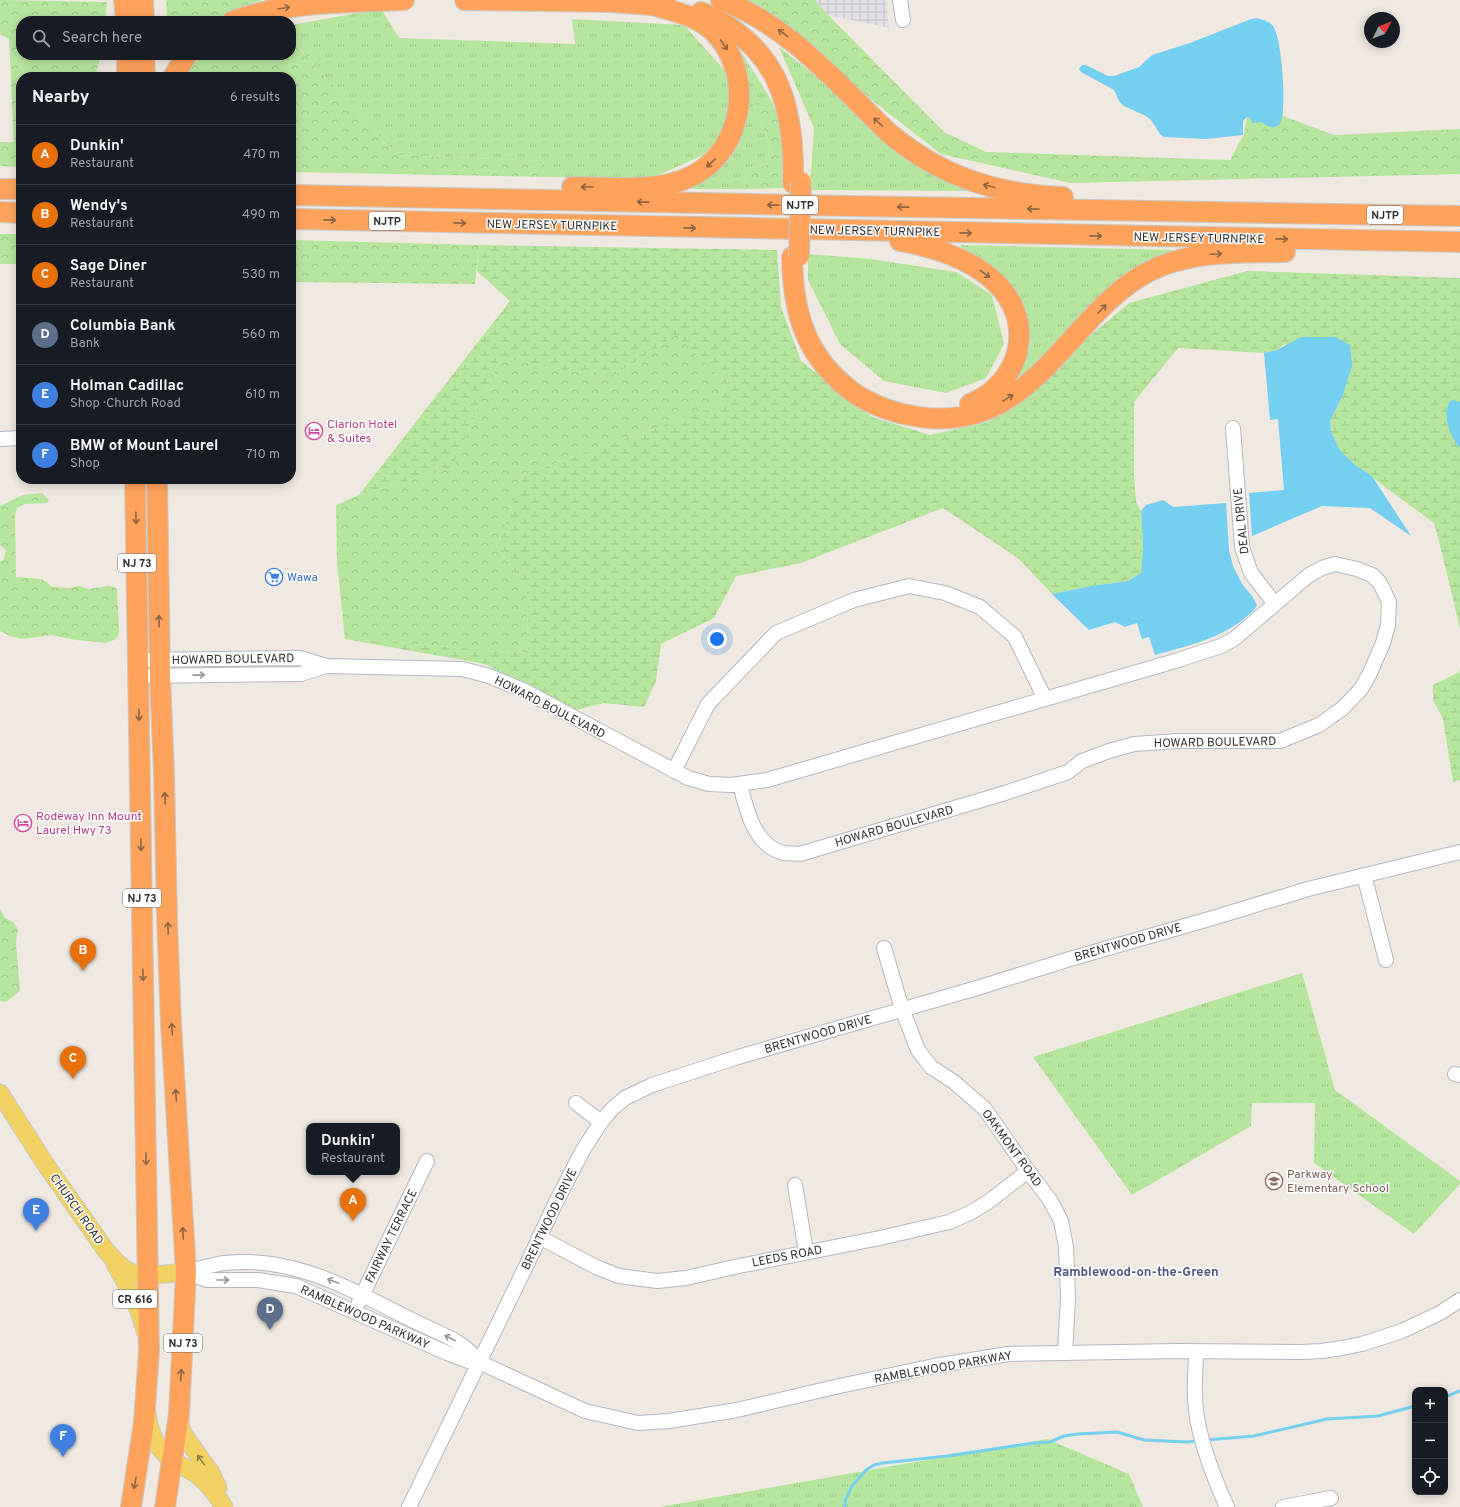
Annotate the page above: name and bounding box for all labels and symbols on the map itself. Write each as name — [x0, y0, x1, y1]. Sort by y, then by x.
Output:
one-way arrow — [277, 4, 290, 12]
north arrow — [1364, 12, 1400, 48]
one-way arrow — [777, 29, 788, 37]
one-way arrow — [719, 39, 728, 50]
one-way arrow — [873, 117, 883, 127]
one-way arrow — [706, 158, 716, 167]
one-way arrow — [983, 182, 996, 189]
one-way arrow — [581, 183, 594, 191]
road number: NJTP — [782, 196, 818, 214]
one-way arrow — [637, 198, 650, 206]
one-way arrow — [767, 201, 780, 209]
one-way arrow — [897, 203, 910, 211]
one-way arrow — [1027, 205, 1040, 213]
road number: NJTP — [1367, 206, 1403, 224]
road number: NJTP — [369, 212, 405, 230]
one-way arrow — [323, 216, 336, 224]
street label: NEW JERSEY TURNPIKE — [486, 217, 618, 235]
one-way arrow — [453, 219, 466, 227]
street label: NEW JERSEY TURNPIKE — [809, 223, 941, 241]
one-way arrow — [683, 224, 696, 232]
one-way arrow — [959, 229, 972, 237]
street label: NEW JERSEY TURNPIKE — [1133, 230, 1265, 248]
one-way arrow — [1089, 232, 1102, 239]
one-way arrow — [1275, 235, 1288, 243]
one-way arrow — [1209, 250, 1222, 257]
one-way arrow — [980, 270, 991, 279]
one-way arrow — [1097, 304, 1106, 314]
one-way arrow — [1002, 394, 1014, 402]
place label: Clarion Hotel & Suites — [327, 417, 397, 447]
hotel icon: Clarion Hotel & Suites — [304, 421, 324, 441]
street label: DEAL DRIVE — [1231, 487, 1253, 555]
one-way arrow — [132, 511, 140, 524]
road number: NJ 73 — [118, 554, 156, 572]
supermarket icon: Wawa — [264, 567, 284, 587]
place label: Wawa — [287, 570, 318, 586]
one-way arrow — [155, 615, 163, 628]
your location — [707, 629, 727, 649]
street label: HOWARD BOULEVARD — [172, 651, 294, 669]
one-way arrow — [192, 672, 205, 679]
street label: HOWARD BOULEVARD — [491, 673, 608, 743]
one-way arrow — [135, 708, 143, 721]
street label: HOWARD BOULEVARD — [1154, 734, 1276, 752]
one-way arrow — [161, 792, 168, 805]
street label: HOWARD BOULEVARD — [833, 802, 955, 852]
place label: Rodeway Inn Mount Laurel Hwy 73 — [36, 809, 142, 839]
hotel icon: Rodeway Inn Mount Laurel Hwy 73 — [13, 813, 33, 833]
one-way arrow — [137, 838, 145, 851]
road number: NJ 73 — [123, 889, 161, 907]
street label: BRENTWOOD DRIVE — [1073, 920, 1184, 966]
one-way arrow — [164, 922, 171, 935]
pin: B — [70, 938, 96, 971]
one-way arrow — [139, 968, 147, 981]
street label: BRENTWOOD DRIVE — [763, 1012, 874, 1058]
one-way arrow — [168, 1023, 175, 1036]
pin: C — [60, 1046, 86, 1079]
one-way arrow — [172, 1089, 180, 1102]
street label: OAKMONT ROAD — [978, 1107, 1045, 1191]
one-way arrow — [142, 1152, 150, 1165]
street label: BRENTWOOD DRIVE — [518, 1166, 581, 1273]
place label: Parkway Elementary School — [1287, 1167, 1389, 1197]
street label: CHURCH ROAD — [46, 1171, 107, 1248]
school or university icon: Parkway Elementary School — [1264, 1171, 1284, 1191]
street label: FAIRWAY TERRACE — [362, 1187, 422, 1286]
pin: A — [340, 1188, 366, 1221]
pin: E — [23, 1198, 49, 1231]
one-way arrow — [179, 1227, 186, 1240]
street label: LEEDS ROAD — [751, 1242, 824, 1272]
district label: Ramblewood-on-the-Green — [1053, 1265, 1219, 1281]
one-way arrow — [216, 1276, 229, 1284]
one-way arrow — [327, 1277, 339, 1285]
street label: RAMBLEWOOD PARKWAY — [298, 1282, 432, 1354]
road number: CR 616 — [113, 1290, 157, 1308]
pin: D — [257, 1297, 283, 1330]
road number: NJ 73 — [164, 1334, 202, 1352]
one-way arrow — [444, 1334, 456, 1341]
street label: RAMBLEWOOD PARKWAY — [873, 1348, 1014, 1388]
one-way arrow — [178, 1369, 185, 1382]
pin: F — [50, 1424, 76, 1457]
one-way arrow — [197, 1455, 205, 1466]
one-way arrow — [131, 1476, 139, 1489]

